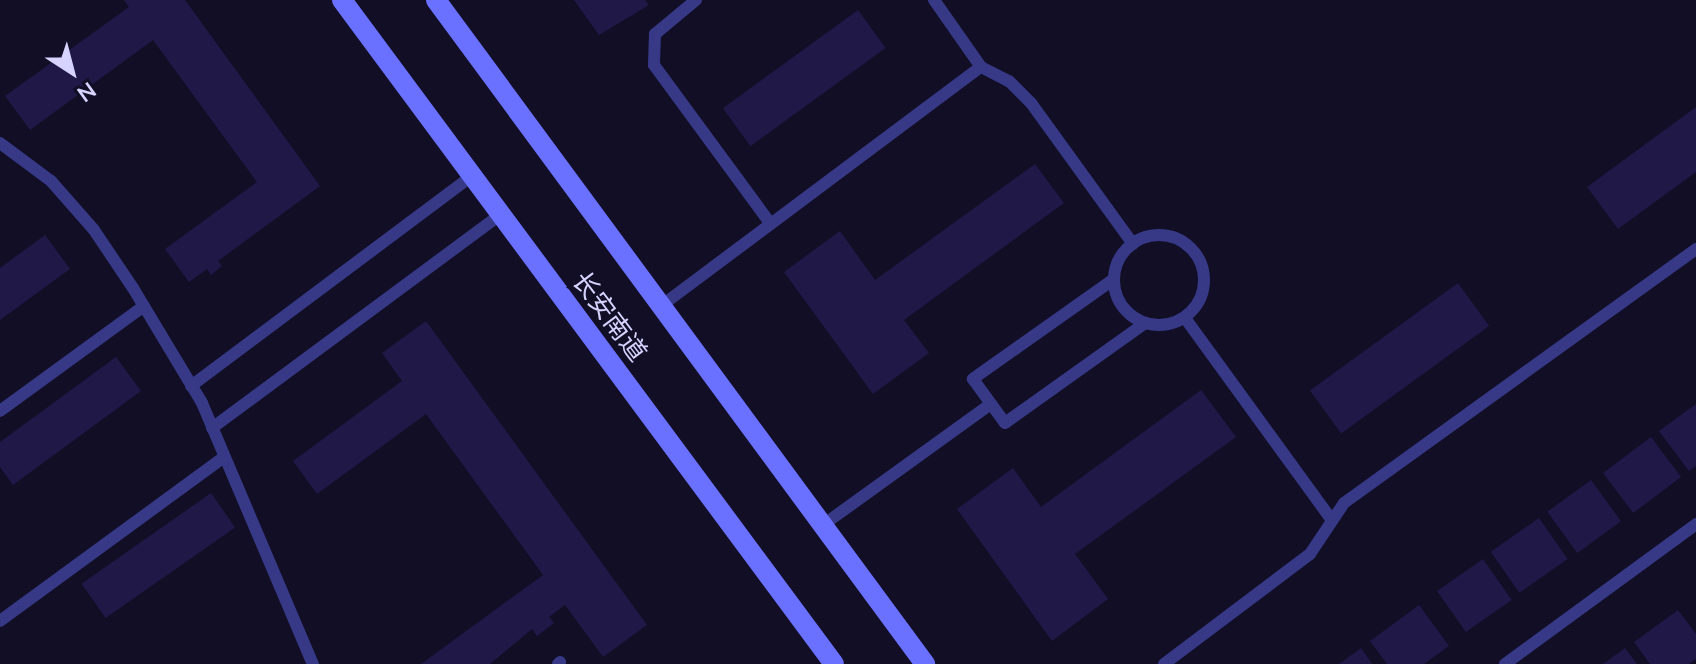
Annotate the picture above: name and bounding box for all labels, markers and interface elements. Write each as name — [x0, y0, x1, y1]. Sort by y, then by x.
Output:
north arrow — [32, 32, 112, 112]
text: N — [71, 74, 102, 108]
street label: 长安南道 — [565, 266, 653, 368]

